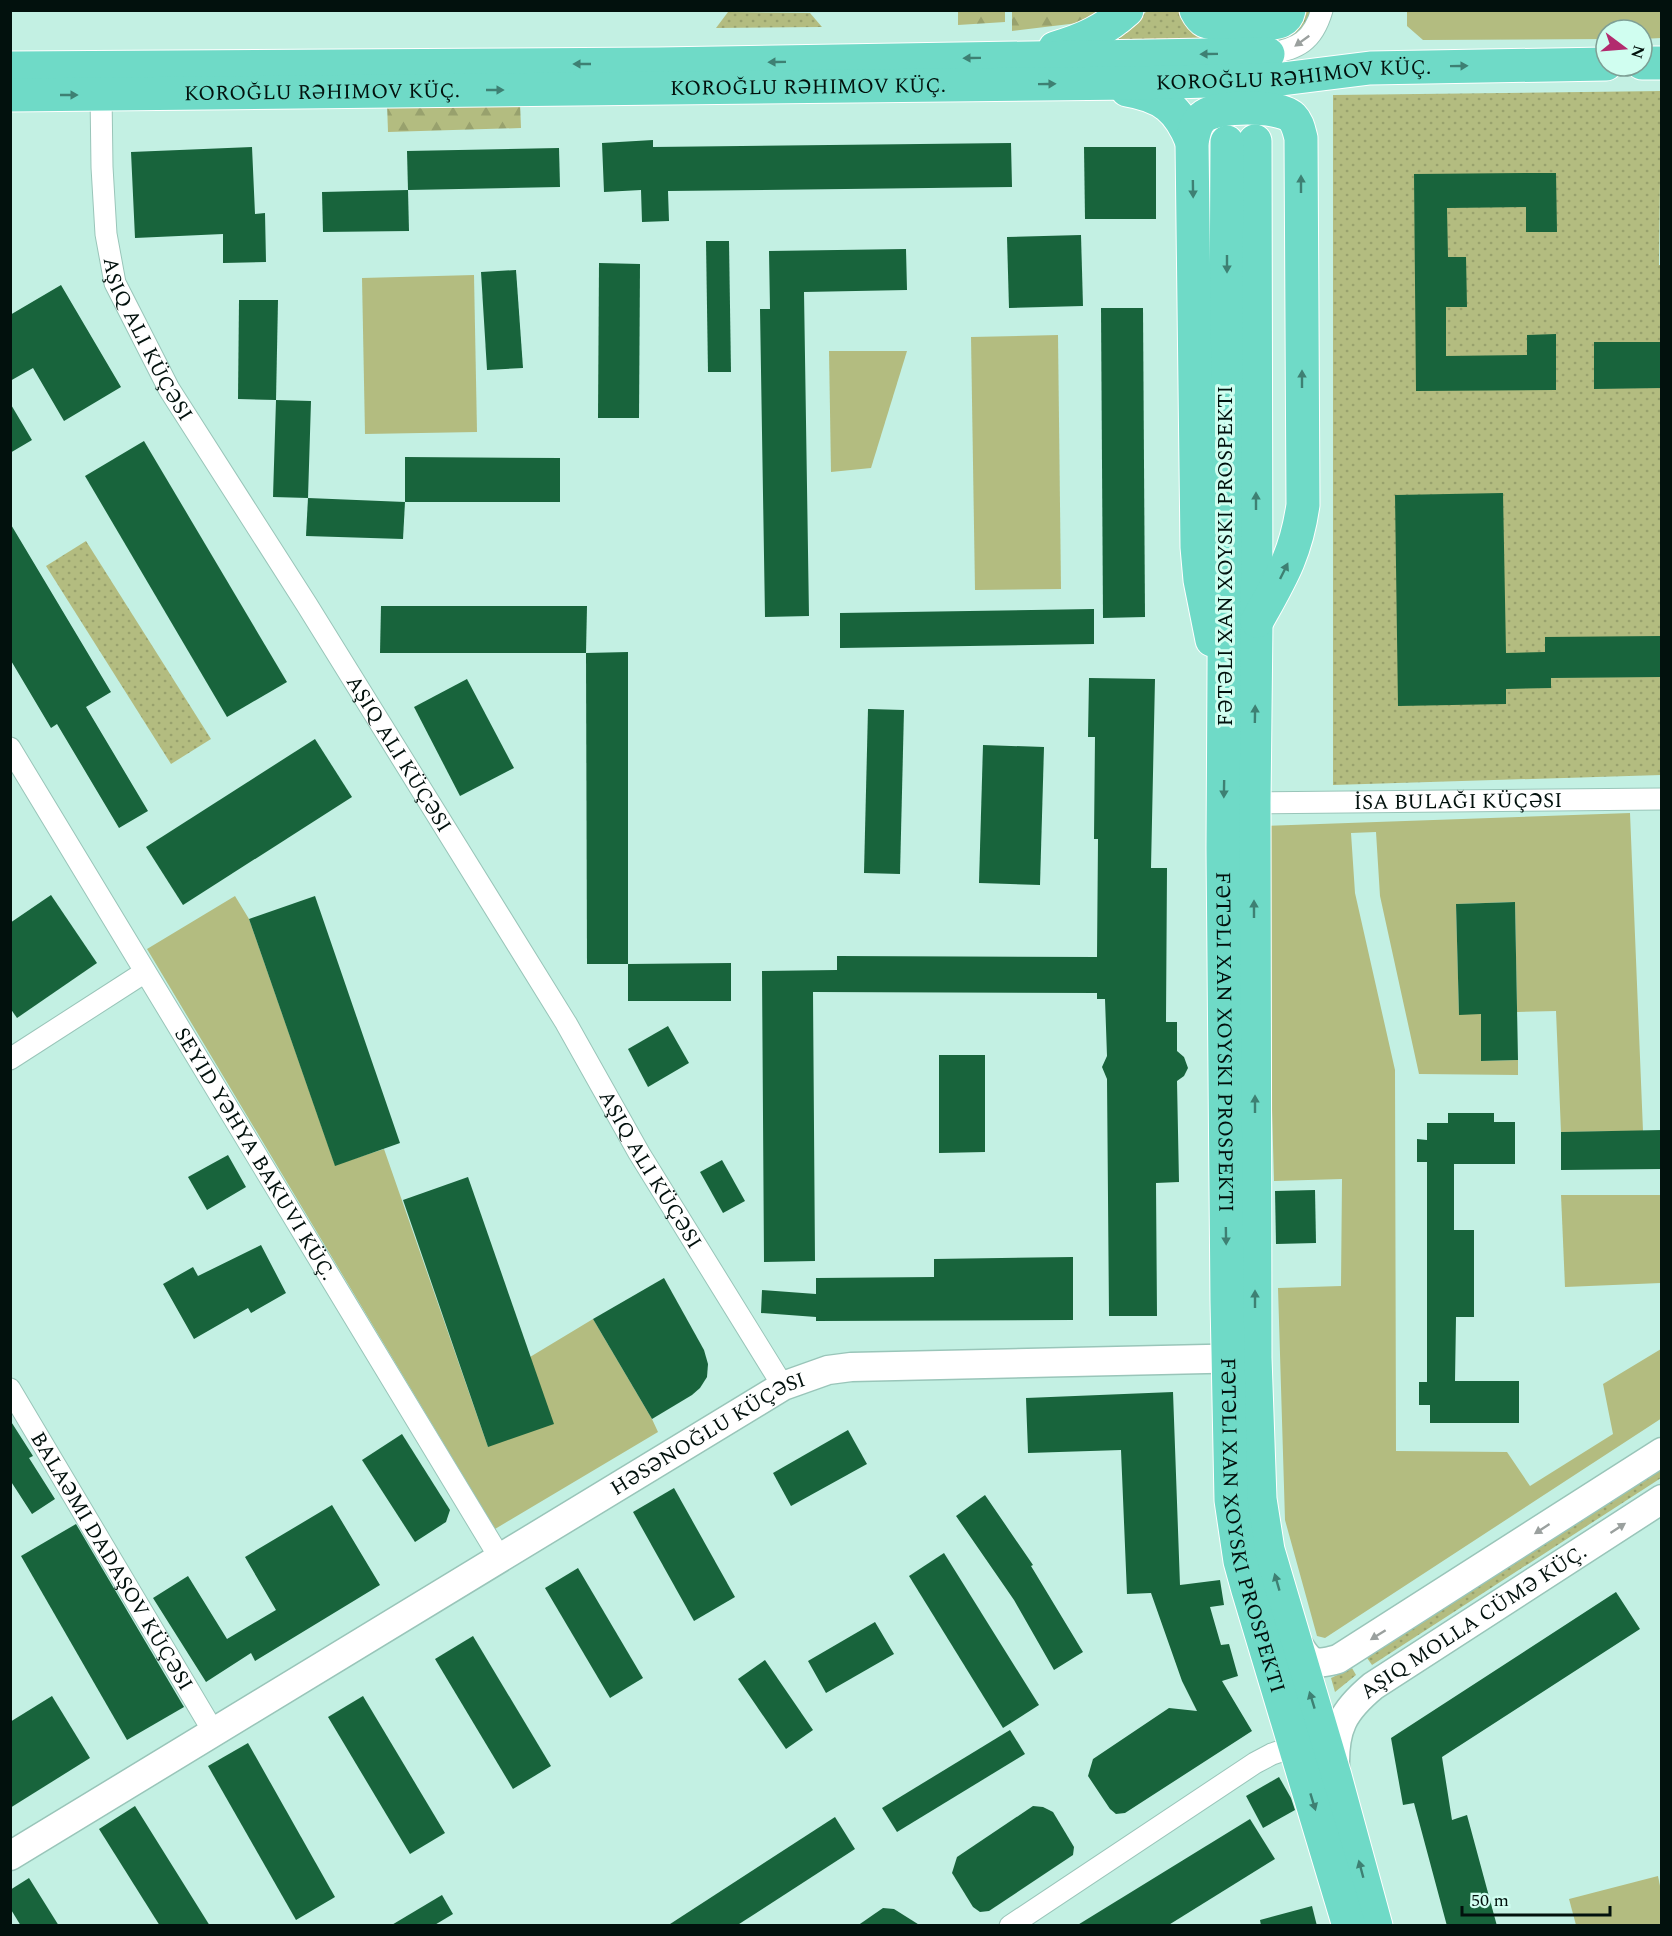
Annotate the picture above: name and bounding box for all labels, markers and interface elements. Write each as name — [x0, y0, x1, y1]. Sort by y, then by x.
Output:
north arrow — [1594, 18, 1654, 78]
one-way arrow — [1295, 35, 1311, 47]
text: N — [1624, 42, 1651, 61]
one-way arrow — [1200, 50, 1219, 59]
street label: KOROĞLU RƏHIMOV KÜÇ. — [1156, 52, 1431, 99]
one-way arrow — [963, 53, 982, 63]
one-way arrow — [768, 57, 787, 67]
one-way arrow — [573, 59, 592, 69]
one-way arrow — [1450, 61, 1469, 71]
street label: KOROĞLU RƏHIMOV KÜÇ. — [670, 70, 946, 105]
street label: KOROĞLU RƏHIMOV KÜÇ. — [184, 75, 460, 110]
one-way arrow — [1037, 79, 1056, 89]
one-way arrow — [485, 85, 504, 95]
one-way arrow — [59, 90, 78, 100]
one-way arrow — [1296, 175, 1306, 194]
one-way arrow — [1188, 179, 1198, 198]
one-way arrow — [1222, 254, 1232, 273]
street label: AŞIQ ALI KÜÇƏSI — [94, 255, 201, 428]
one-way arrow — [1297, 370, 1307, 389]
street label: FƏTƏLI XAN XOYSKI PROSPEKTI — [1210, 386, 1242, 726]
one-way arrow — [1251, 491, 1260, 510]
one-way arrow — [1280, 563, 1289, 580]
street label: AŞIQ ALI KÜÇƏSI — [337, 669, 459, 839]
one-way arrow — [1250, 705, 1259, 724]
one-way arrow — [1219, 779, 1229, 798]
street label: İSA BULAĞI KÜÇƏSI — [1354, 785, 1562, 819]
street label: FƏTƏLI XAN XOYSKI PROSPEKTI — [1206, 871, 1241, 1213]
one-way arrow — [1249, 900, 1259, 919]
street label: SEYID YƏHYA BAKUVI KÜÇ. — [165, 1021, 344, 1287]
street label: AŞIQ ALI KÜÇƏSI — [590, 1085, 710, 1255]
one-way arrow — [1250, 1095, 1259, 1114]
one-way arrow — [1221, 1226, 1231, 1245]
one-way arrow — [1250, 1290, 1260, 1309]
street label: FƏTƏLI XAN XOYSKI PROSPEKTI — [1211, 1357, 1293, 1697]
street label: HƏSƏNOĞLU KÜÇƏSI — [604, 1364, 810, 1504]
street label: BALAƏMI DADAŞOV KÜÇƏSI — [22, 1426, 201, 1697]
one-way arrow — [1609, 1522, 1625, 1534]
one-way arrow — [1534, 1523, 1550, 1534]
street label: AŞIQ MOLLA CÜMƏ KÜÇ. — [1353, 1537, 1593, 1708]
one-way arrow — [1272, 1573, 1281, 1591]
one-way arrow — [1370, 1629, 1386, 1640]
one-way arrow — [1307, 1691, 1316, 1709]
one-way arrow — [1309, 1793, 1318, 1811]
one-way arrow — [1356, 1860, 1365, 1878]
scale bar — [1462, 1879, 1610, 1917]
text: 50 m — [1471, 1887, 1509, 1914]

